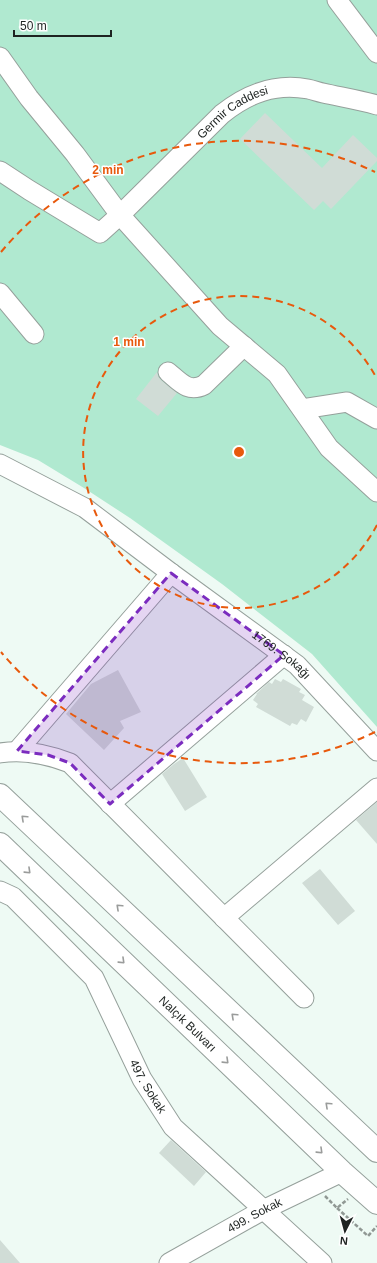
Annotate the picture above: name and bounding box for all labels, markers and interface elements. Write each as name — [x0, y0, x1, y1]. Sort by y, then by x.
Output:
scale bar — [14, 12, 111, 38]
text: 50 m — [20, 19, 47, 33]
street label: Germir Caddesi — [194, 83, 269, 142]
text: 2 min — [92, 163, 124, 177]
text: 1 min — [113, 335, 145, 349]
centre of rings — [232, 445, 246, 459]
street label: 1769. Sokağı — [249, 628, 314, 682]
one-way arrow — [21, 815, 29, 823]
one-way arrow — [23, 866, 31, 874]
one-way arrow — [116, 904, 124, 912]
one-way arrow — [117, 956, 125, 964]
street label: Nalçık Bulvarı — [156, 993, 219, 1055]
one-way arrow — [231, 1013, 239, 1020]
one-way arrow — [221, 1056, 229, 1064]
street label: 497. Sokak — [127, 1057, 170, 1117]
one-way arrow — [325, 1102, 333, 1110]
one-way arrow — [315, 1146, 323, 1153]
street label: 499. Sokak — [225, 1195, 285, 1236]
north arrow — [325, 1211, 365, 1251]
text: N — [339, 1235, 349, 1247]

